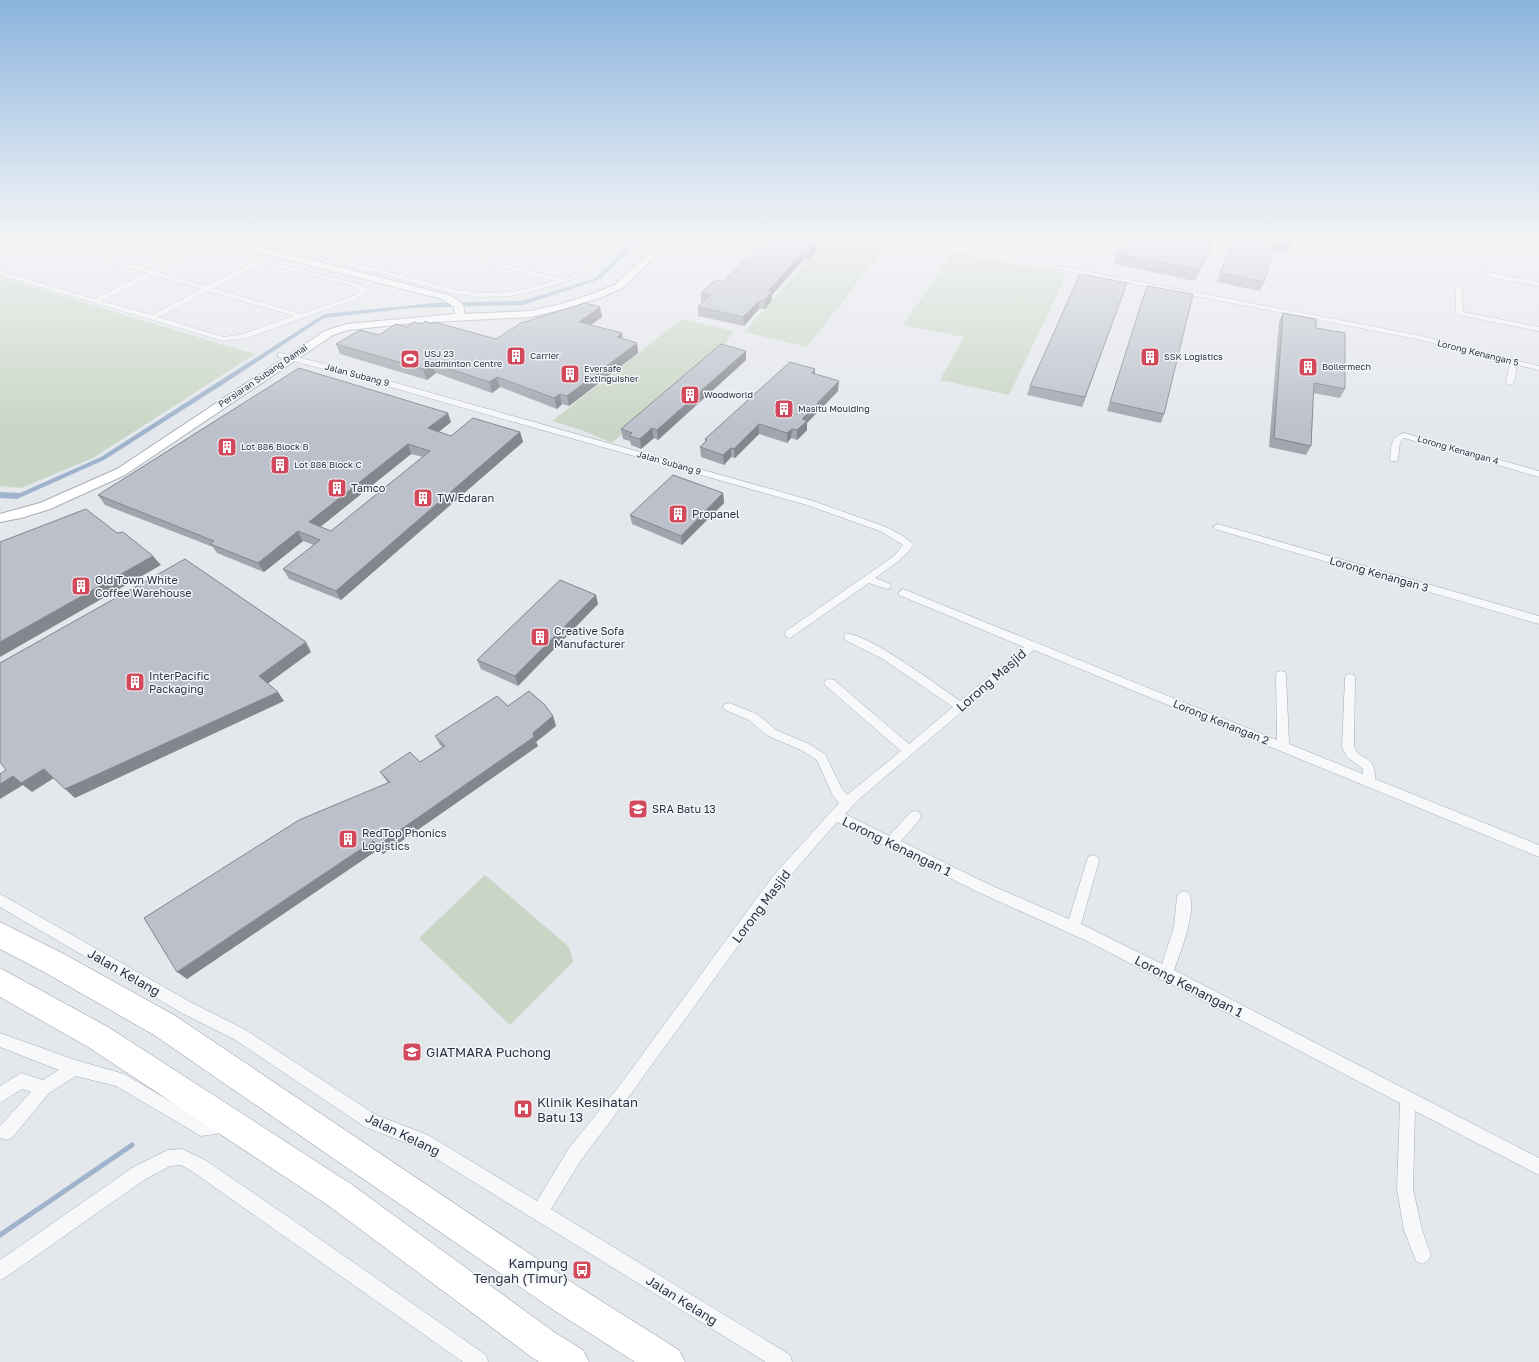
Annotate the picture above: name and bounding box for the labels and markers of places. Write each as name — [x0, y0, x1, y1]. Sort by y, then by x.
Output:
building icon: Carrier — [505, 345, 527, 367]
building icon: SSK Logistics — [1139, 346, 1161, 368]
sports icon: USJ 23 Badminton Centre — [399, 348, 421, 370]
place label: USJ 23 Badminton Centre — [424, 348, 502, 369]
place label: Carrier — [530, 350, 560, 361]
place label: SSK Logistics — [1164, 351, 1223, 362]
building icon: Boilermech — [1297, 356, 1319, 378]
place label: Boilermech — [1322, 361, 1371, 372]
building icon: Eversafe Extinguisher — [559, 363, 581, 385]
place label: Eversafe Extinguisher — [584, 363, 639, 384]
building icon: Woodworld — [679, 384, 701, 406]
place label: Woodworld — [704, 389, 753, 400]
building icon: Masitu Moulding — [773, 398, 795, 420]
place label: Masitu Moulding — [798, 403, 870, 414]
building icon: Lot 886 Block B — [216, 436, 238, 458]
place label: Lot 886 Block B — [241, 441, 308, 452]
building icon: Lot 886 Block C — [269, 454, 291, 476]
place label: Lot 886 Block C — [294, 459, 362, 470]
building icon: Tamco — [326, 477, 348, 499]
place label: Tamco — [351, 481, 386, 494]
building icon: TW Edaran — [412, 487, 434, 509]
place label: TW Edaran — [437, 491, 494, 504]
building icon: Propanel — [667, 503, 689, 525]
place label: Propanel — [692, 507, 740, 520]
place label: Old Town White Coffee Warehouse — [95, 573, 192, 599]
building icon: Old Town White Coffee Warehouse — [70, 575, 92, 597]
place label: Creative Sofa Manufacturer — [554, 624, 626, 650]
building icon: Creative Sofa Manufacturer — [529, 626, 551, 648]
place label: InterPacific Packaging — [149, 669, 209, 695]
building icon: InterPacific Packaging — [124, 671, 146, 693]
school or university icon: SRA Batu 13 — [627, 798, 649, 820]
place label: SRA Batu 13 — [652, 802, 716, 815]
place label: RedTop Phonics Logistics — [362, 826, 447, 852]
building icon: RedTop Phonics Logistics — [337, 828, 359, 850]
school or university icon: GIATMARA Puchong — [401, 1041, 423, 1063]
place label: GIATMARA Puchong — [426, 1044, 551, 1060]
place label: Klinik Kesihatan Batu 13 — [537, 1094, 638, 1125]
hospital icon: Klinik Kesihatan Batu 13 — [512, 1098, 534, 1120]
place label: Kampung Tengah (Timur) — [473, 1255, 568, 1286]
bus stop icon: Kampung Tengah (Timur) — [571, 1259, 593, 1281]

